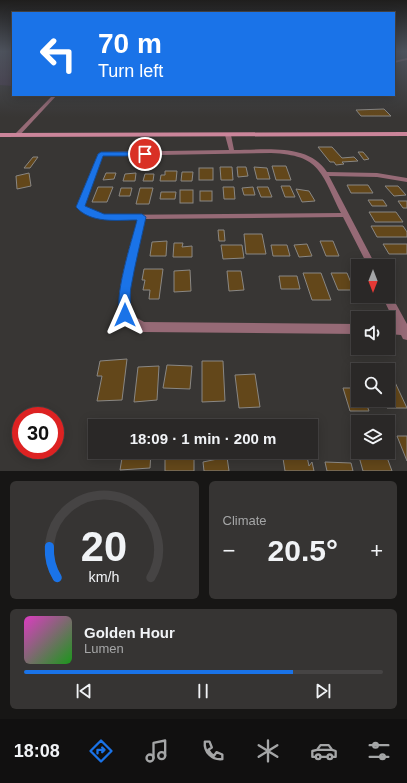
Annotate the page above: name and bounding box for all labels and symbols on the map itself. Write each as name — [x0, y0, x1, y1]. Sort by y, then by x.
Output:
pin — [128, 137, 162, 171]
north arrow — [351, 259, 395, 303]
position arrow — [104, 294, 146, 336]
speed limit sign: 30 — [12, 407, 64, 459]

